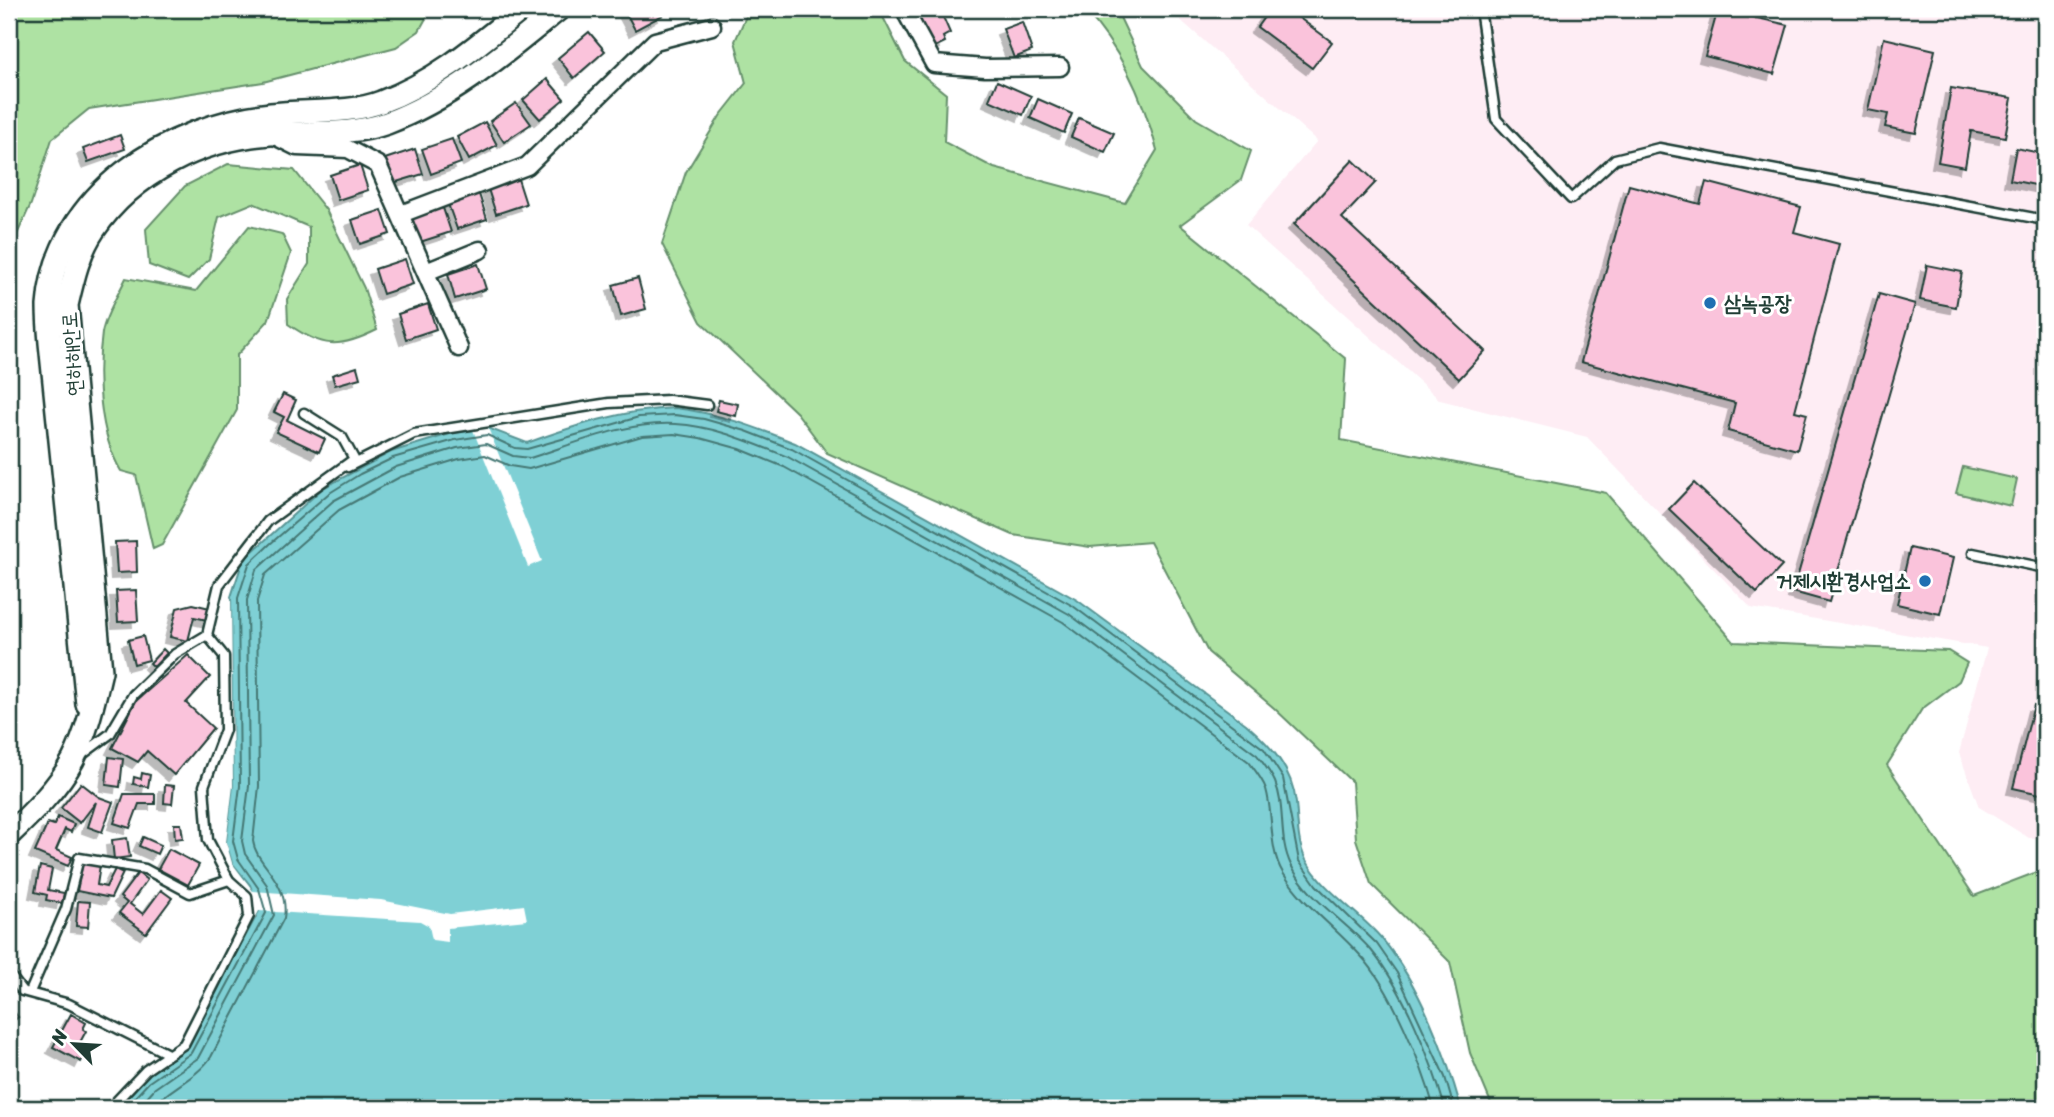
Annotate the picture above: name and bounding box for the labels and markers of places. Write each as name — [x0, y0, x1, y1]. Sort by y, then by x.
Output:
place label: 삼녹공장 — [1724, 284, 1792, 322]
marker: 삼녹공장 — [1702, 295, 1718, 311]
place label: 거제시환경사업소 — [1776, 562, 1911, 600]
marker: 거제시환경사업소 — [1917, 573, 1933, 589]

